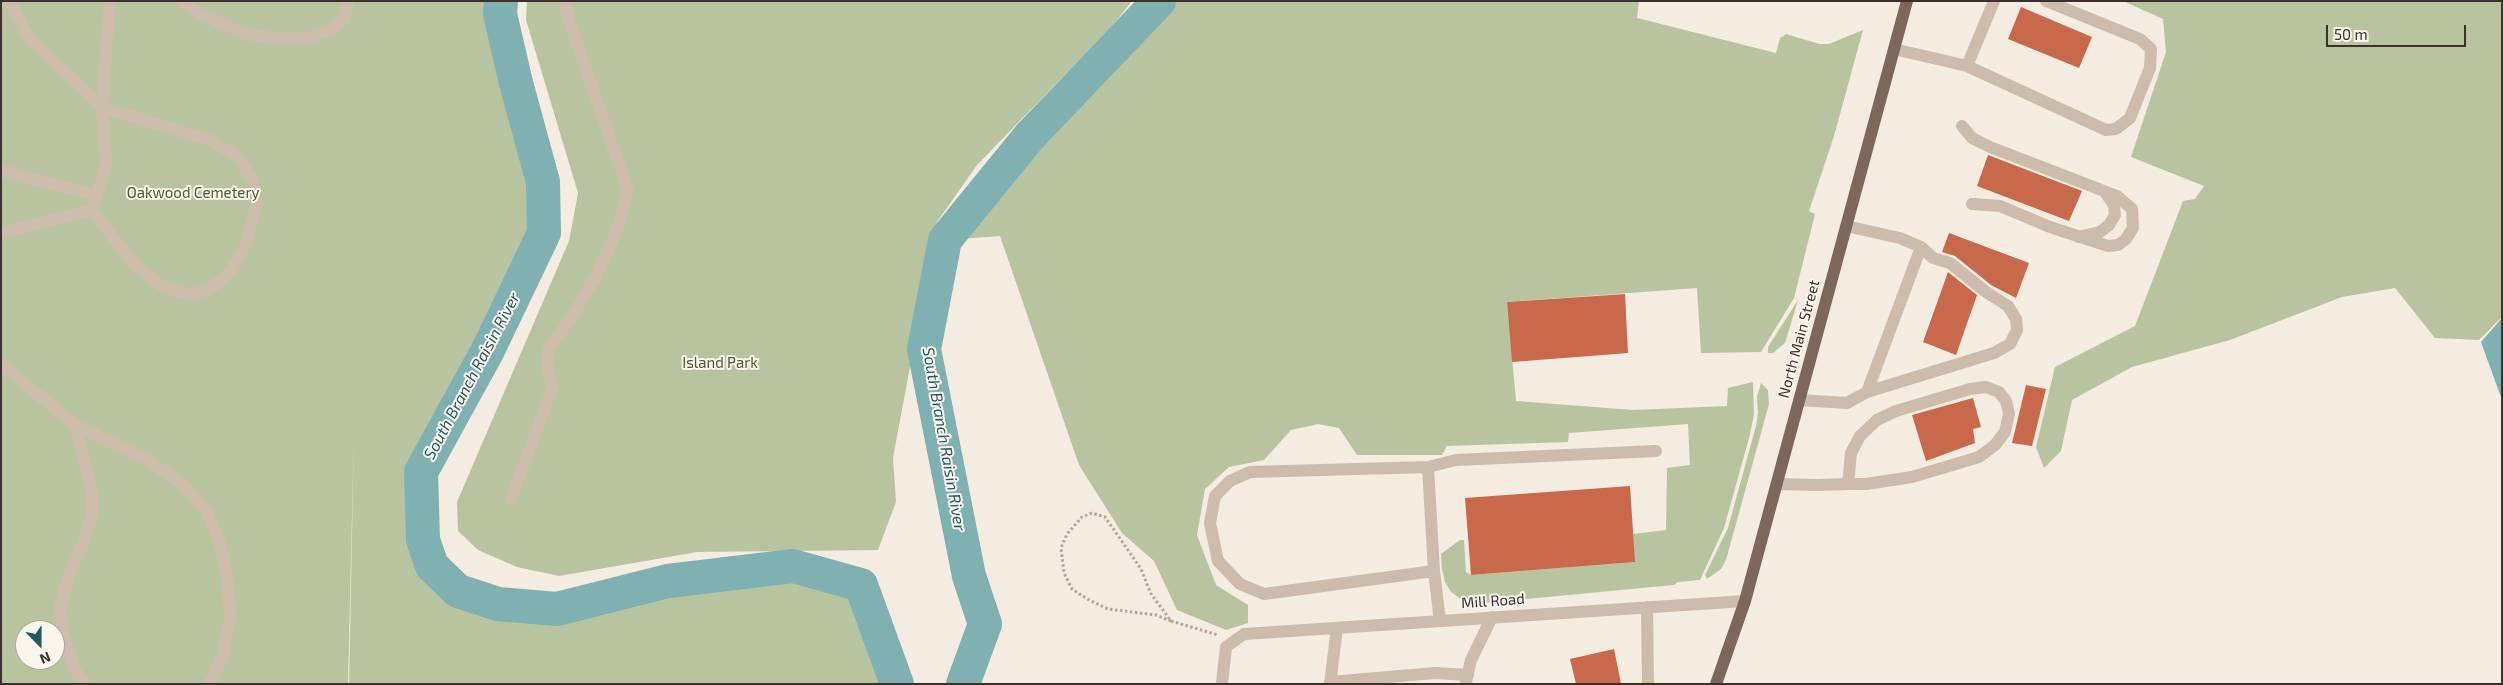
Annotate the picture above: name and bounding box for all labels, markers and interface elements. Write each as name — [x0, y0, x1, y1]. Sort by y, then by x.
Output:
scale bar — [2328, 15, 2468, 47]
text: 50 m — [2334, 25, 2368, 43]
park label: Oakwood Cemetery — [127, 184, 259, 202]
street label: North Main Street — [1775, 278, 1823, 400]
water label: South Branch Raisin River — [420, 289, 524, 463]
water label: South Branch Raisin River — [918, 346, 970, 532]
park label: Island Park — [682, 354, 758, 372]
street label: Mill Road — [1461, 590, 1525, 612]
north arrow — [15, 620, 65, 670]
text: N — [38, 649, 53, 668]

